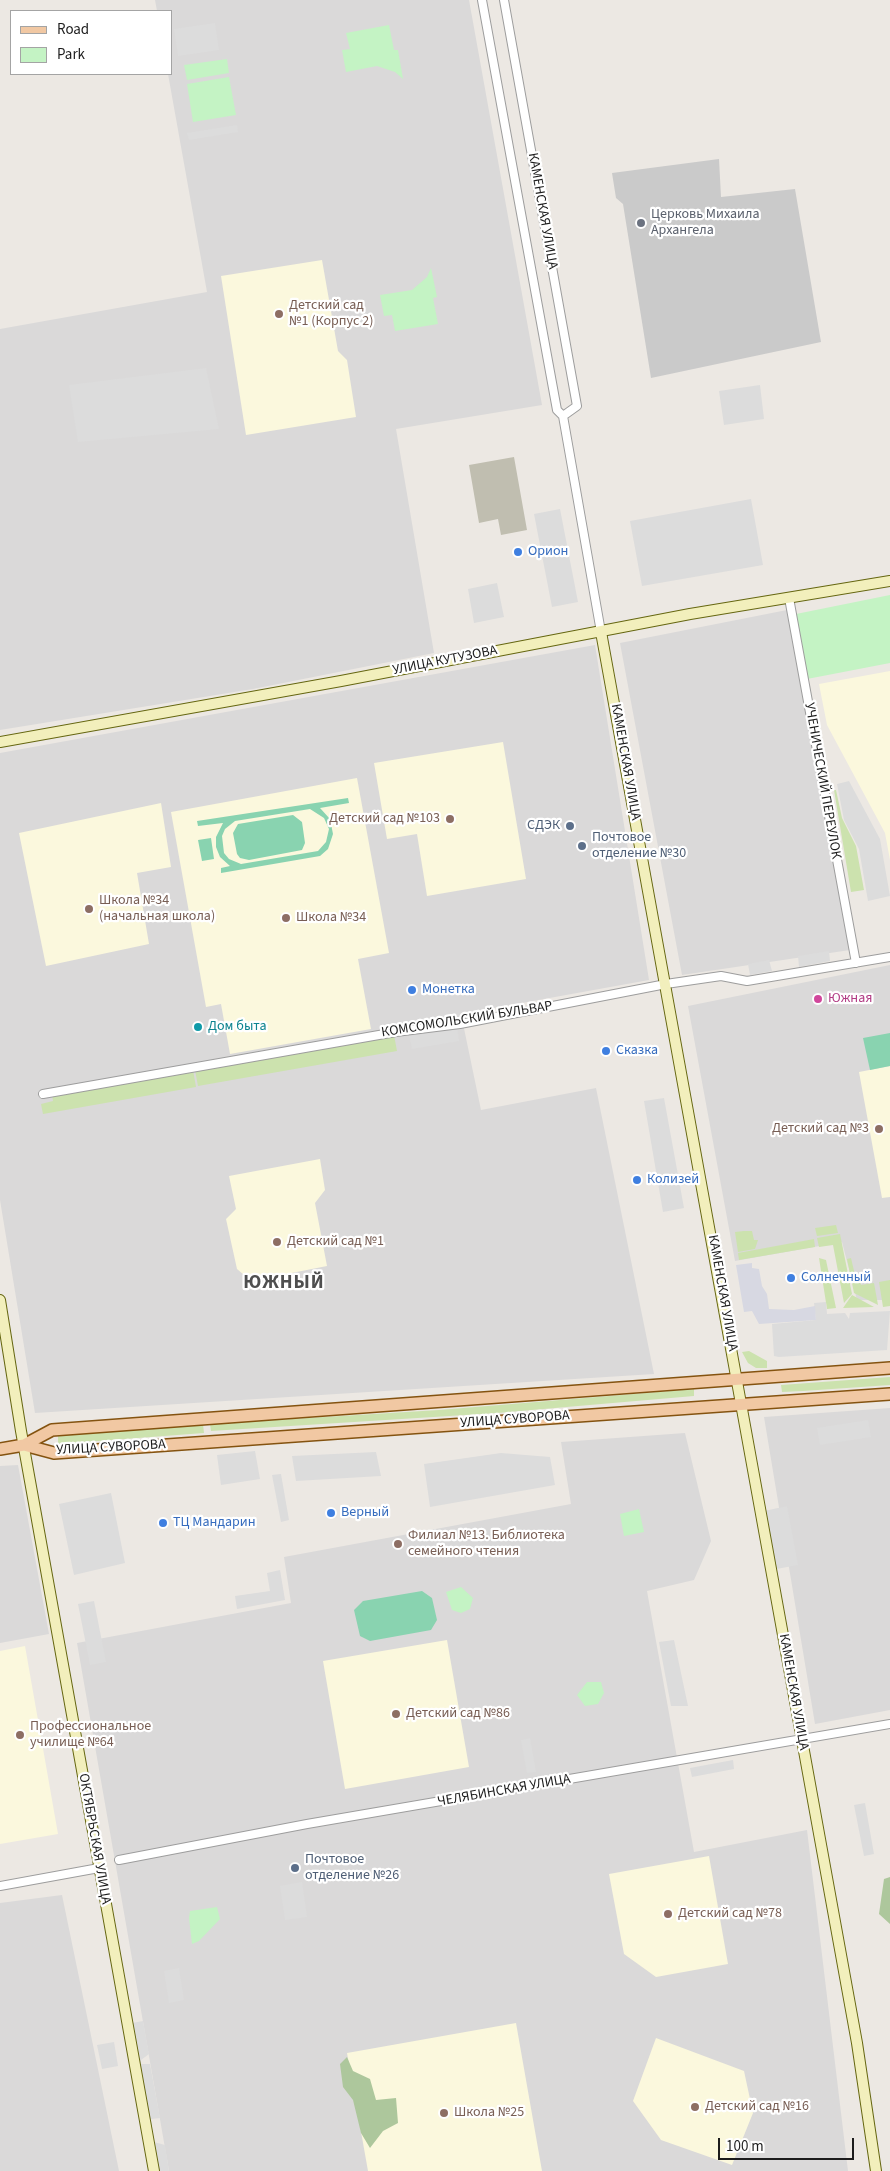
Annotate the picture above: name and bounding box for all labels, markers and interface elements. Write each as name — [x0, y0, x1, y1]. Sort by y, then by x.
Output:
legend — [10, 10, 172, 75]
text: Road — [57, 19, 89, 40]
text: Park — [57, 44, 85, 65]
street label: КАМЕНСКАЯ УЛИЦА — [523, 151, 561, 271]
place label: Церковь Михаила Архангела — [651, 207, 760, 240]
marker: Церковь Михаила Архангела — [635, 217, 647, 229]
place label: Детский сад №1 (Корпус 2) — [289, 298, 373, 331]
marker: Детский сад №1 (Корпус 2) — [273, 308, 285, 320]
place label: Орион — [528, 544, 568, 560]
marker: Орион — [512, 546, 524, 558]
street label: УЛИЦА КУТУЗОВА — [391, 643, 499, 679]
street label: КАМЕНСКАЯ УЛИЦА — [606, 702, 644, 822]
street label: УЧЕНИЧЕСКИЙ ПЕРЕУЛОК — [800, 702, 844, 860]
place label: Детский сад №103 — [329, 811, 440, 827]
marker: Детский сад №103 — [444, 813, 456, 825]
place label: СДЭК — [527, 818, 560, 834]
marker: СДЭК — [564, 820, 576, 832]
place label: Почтовое отделение №30 — [592, 830, 686, 862]
marker: Почтовое отделение №30 — [576, 840, 588, 852]
place label: Школа №34 (начальная школа) — [99, 893, 215, 926]
marker: Школа №34 (начальная школа) — [83, 903, 95, 915]
place label: Школа №34 — [296, 910, 366, 926]
marker: Школа №34 — [280, 912, 292, 924]
place label: Монетка — [422, 982, 475, 998]
marker: Монетка — [406, 984, 418, 996]
place label: Южная — [828, 991, 872, 1007]
marker: Южная — [812, 993, 824, 1005]
street label: КОМСОМОЛЬСКИЙ БУЛЬВАР — [380, 998, 554, 1042]
place label: Дом быта — [208, 1019, 267, 1035]
marker: Дом быта — [192, 1021, 204, 1033]
place label: Сказка — [616, 1043, 658, 1059]
marker: Сказка — [600, 1045, 612, 1057]
place label: Детский сад №3 — [772, 1121, 869, 1137]
marker: Детский сад №3 — [873, 1123, 885, 1135]
place label: Колизей — [647, 1172, 699, 1188]
marker: Колизей — [631, 1174, 643, 1186]
street label: КАМЕНСКАЯ УЛИЦА — [703, 1233, 741, 1353]
place label: Детский сад №1 — [287, 1234, 384, 1250]
marker: Детский сад №1 — [271, 1236, 283, 1248]
place label: Солнечный — [801, 1270, 871, 1286]
marker: Солнечный — [785, 1272, 797, 1284]
district label: ЮЖНЫЙ — [243, 1273, 325, 1295]
street label: УЛИЦА СУВОРОВА — [460, 1408, 570, 1432]
street label: УЛИЦА СУВОРОВА — [56, 1437, 166, 1459]
place label: Верный — [341, 1505, 389, 1521]
marker: Верный — [325, 1507, 337, 1519]
place label: ТЦ Мандарин — [173, 1515, 256, 1531]
marker: ТЦ Мандарин — [157, 1517, 169, 1529]
place label: Филиал №13. Библиотека семейного чтения — [408, 1528, 565, 1560]
marker: Филиал №13. Библиотека семейного чтения — [392, 1538, 404, 1550]
street label: КАМЕНСКАЯ УЛИЦА — [774, 1632, 812, 1752]
place label: Детский сад №86 — [406, 1706, 510, 1722]
marker: Детский сад №86 — [390, 1708, 402, 1720]
place label: Профессиональное училище №64 — [30, 1719, 151, 1751]
marker: Профессиональное училище №64 — [14, 1729, 26, 1741]
street label: ЧЕЛЯБИНСКАЯ УЛИЦА — [436, 1771, 572, 1811]
street label: ОКТЯБРЬСКАЯ УЛИЦА — [74, 1772, 114, 1906]
place label: Почтовое отделение №26 — [305, 1852, 399, 1884]
marker: Почтовое отделение №26 — [289, 1862, 301, 1874]
place label: Детский сад №78 — [678, 1906, 782, 1922]
marker: Детский сад №78 — [662, 1908, 674, 1920]
place label: Детский сад №16 — [705, 2099, 809, 2115]
marker: Детский сад №16 — [689, 2101, 701, 2113]
place label: Школа №25 — [454, 2105, 524, 2121]
marker: Школа №25 — [438, 2107, 450, 2119]
scale bar — [720, 2128, 856, 2160]
text: 100 m — [726, 2136, 764, 2157]

